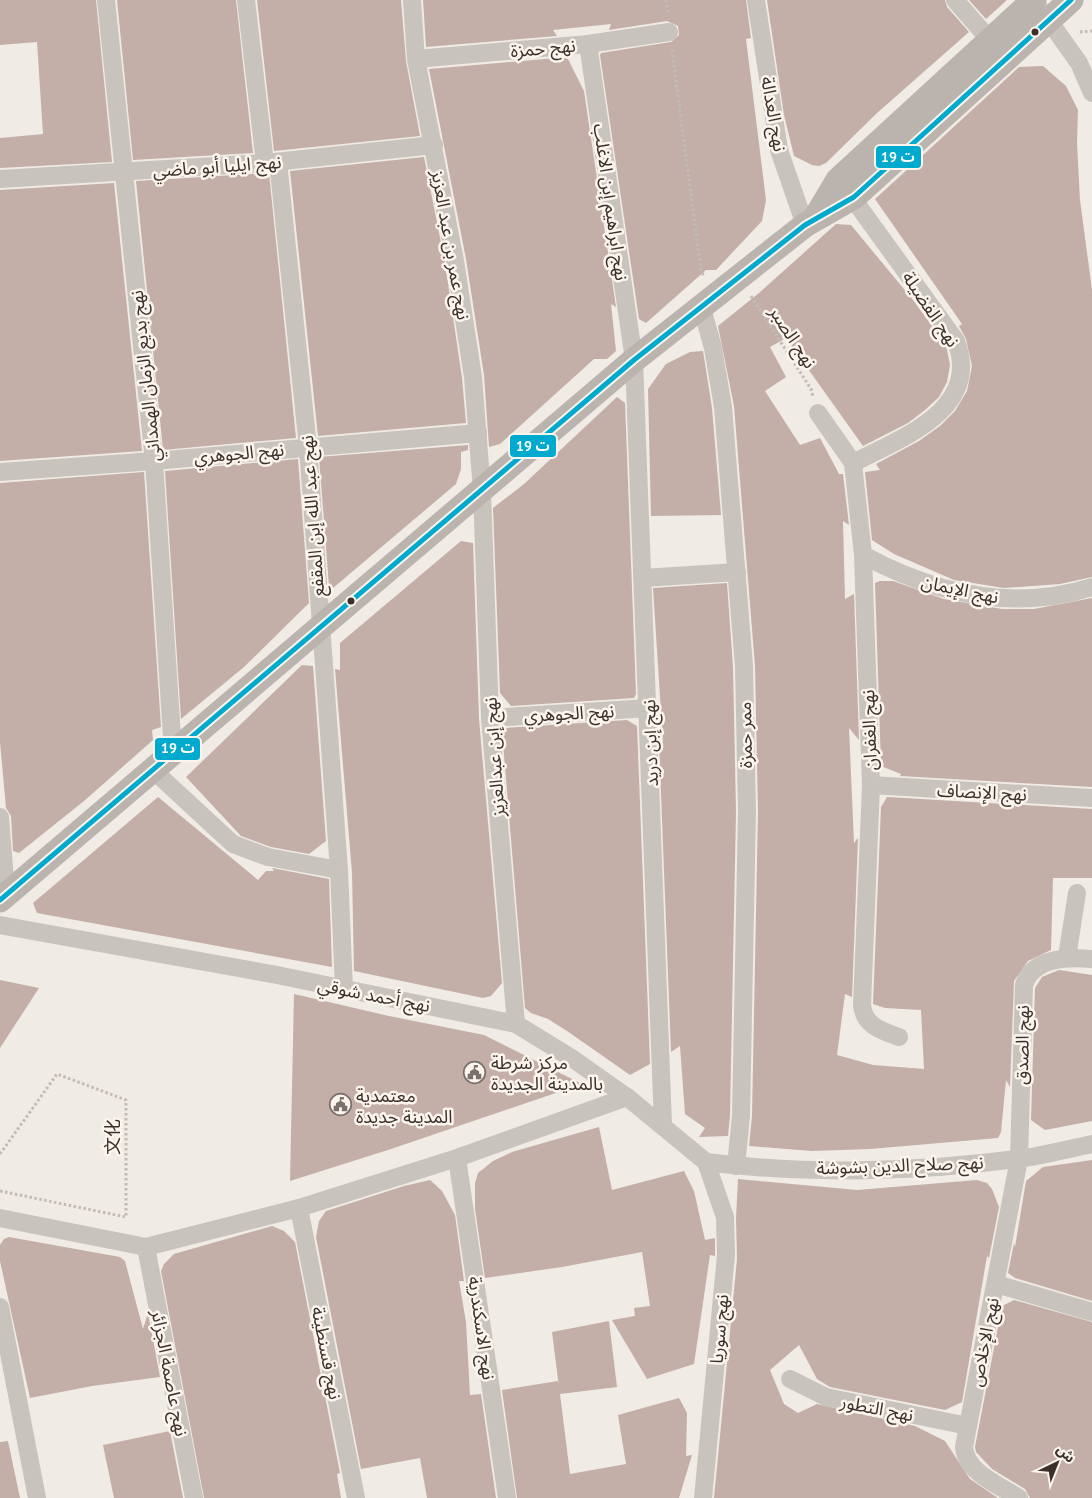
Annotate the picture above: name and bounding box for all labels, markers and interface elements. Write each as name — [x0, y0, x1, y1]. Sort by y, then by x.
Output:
unlabelled marker — [1030, 27, 1040, 37]
street label: نهج حمزة — [510, 34, 577, 64]
street label: نهج العدالة — [754, 75, 792, 154]
street label: نهج ابراهيم إبن الاغلب — [587, 122, 633, 282]
line badge: 19 ت — [875, 145, 922, 169]
text: 19 ت — [881, 148, 915, 166]
street label: نهج ايليا أبو ماضي — [152, 150, 282, 184]
street label: نهج عمر بن عبد العزيز — [424, 167, 475, 322]
street label: نهج الفضيلة — [896, 267, 965, 352]
street label: نهج بديع الزمان الهمداني — [125, 289, 168, 463]
street label: نهج الصبر — [762, 301, 822, 374]
street label: نهج عبد الله إبن المقفع — [295, 434, 332, 597]
line badge: 19 ت — [509, 434, 557, 458]
text: 19 ت — [516, 437, 550, 455]
street label: نهج الجوهري — [193, 438, 285, 471]
street label: نهج الإيمان — [919, 570, 1001, 610]
unlabelled marker — [346, 596, 356, 606]
street label: نهج الغفران — [856, 689, 884, 771]
street label: نهج إبن عبدالعزيز — [478, 696, 512, 819]
street label: نهج الجوهري — [523, 699, 615, 729]
street label: نهج إبن دريد — [637, 699, 665, 787]
street label: ممر حمزة — [733, 702, 757, 768]
line badge: 19 ت — [154, 737, 201, 761]
text: 19 ت — [161, 739, 195, 757]
street label: نهج الإنصاف — [936, 778, 1028, 808]
street label: نهج أحمد شوقي — [315, 973, 432, 1019]
street label: نهج الصدق — [1010, 1005, 1036, 1085]
place label: مركز شرطة بالمدينة الجديدة — [491, 1051, 603, 1095]
public building icon: مركز شرطة بالمدينة الجديدة — [463, 1060, 487, 1084]
place label: معتمدية المدينة جديدة — [356, 1084, 452, 1128]
public building icon: معتمدية المدينة جديدة — [328, 1093, 352, 1117]
street label: 文化 — [101, 1119, 124, 1155]
street label: نهج صلاح الدين بشوشة — [816, 1151, 984, 1181]
street label: نهج الاسكندرية — [461, 1275, 501, 1382]
street label: نهج سوريا — [705, 1293, 735, 1365]
street label: نهج الإخلاص — [964, 1296, 1006, 1389]
street label: نهج قسنطينة — [305, 1304, 347, 1402]
street label: نهج عاصمة الجزائر — [144, 1307, 194, 1439]
street label: نهج التطور — [837, 1389, 916, 1428]
north arrow — [1032, 1438, 1082, 1488]
text: ش — [1053, 1440, 1079, 1467]

